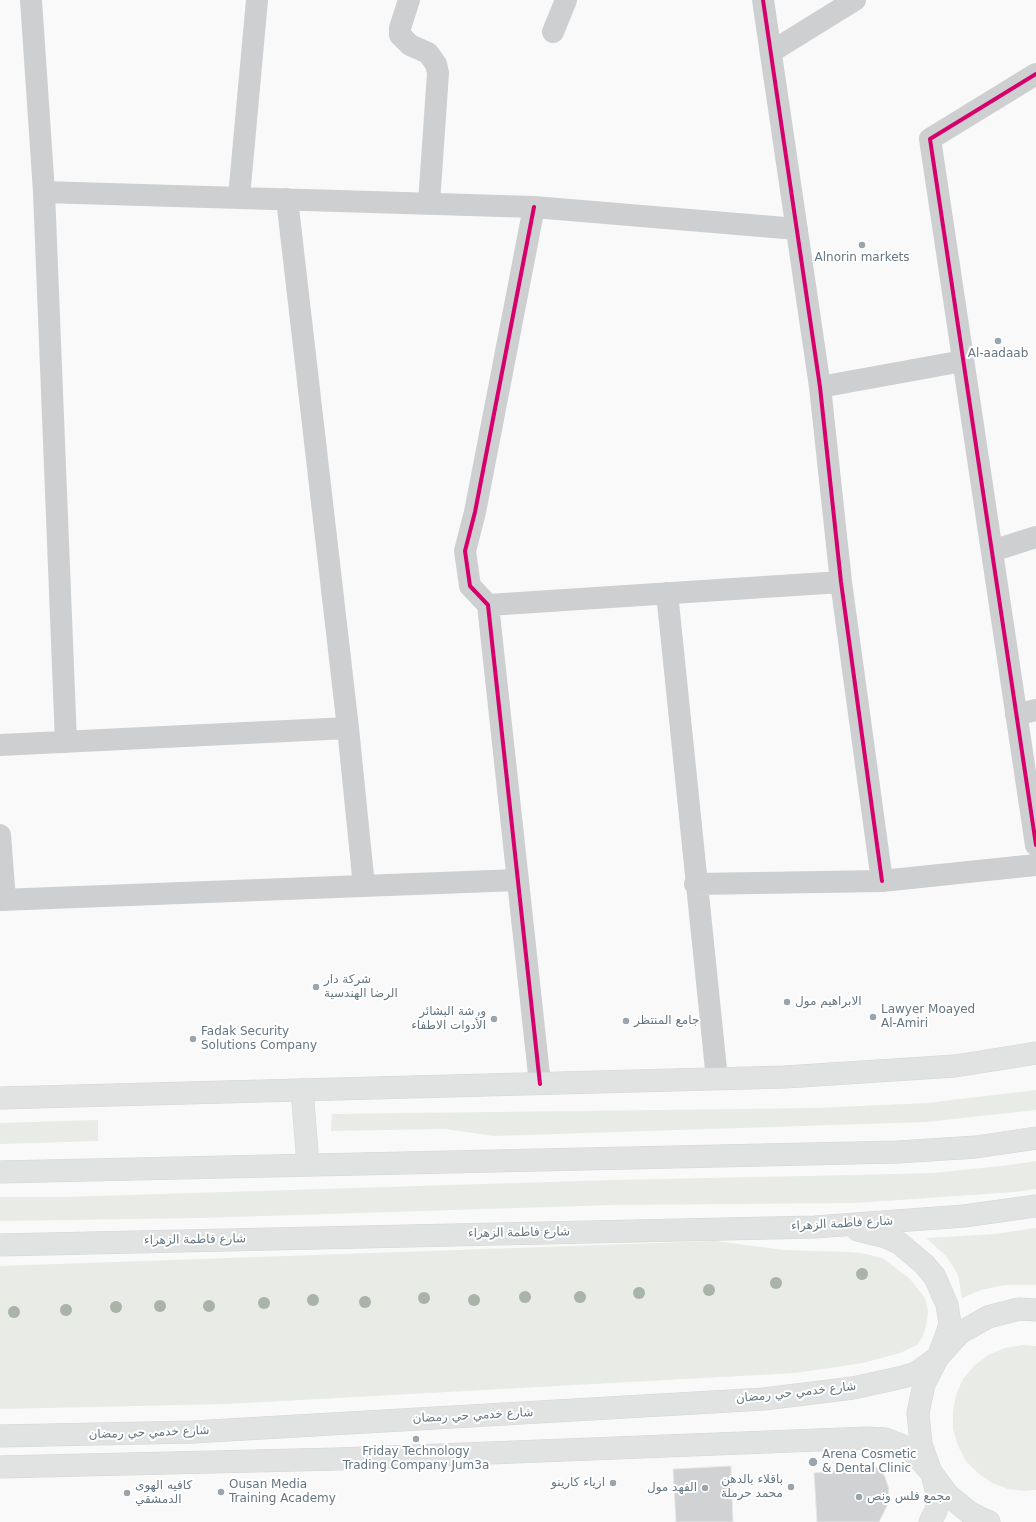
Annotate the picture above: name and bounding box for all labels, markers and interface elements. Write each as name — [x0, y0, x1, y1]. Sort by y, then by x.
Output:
marker: Alnorin markets — [857, 240, 867, 250]
place label: Alnorin markets — [814, 251, 910, 265]
marker: Al-aadaab — [993, 336, 1003, 346]
place label: Al-aadaab — [968, 347, 1028, 361]
place label: شركة دار الرضا الهندسية — [324, 973, 398, 1001]
marker: شركة دار الرضا الهندسية — [311, 982, 321, 992]
place label: الابراهيم مول — [795, 995, 862, 1009]
marker: الابراهيم مول — [782, 997, 792, 1007]
place label: Lawyer Moayed Al-Amiri — [881, 1003, 975, 1031]
place label: ورشة البشائر الأدوات الاطفاء — [411, 1005, 486, 1033]
marker: Lawyer Moayed Al-Amiri — [868, 1012, 878, 1022]
marker: ورشة البشائر الأدوات الاطفاء — [489, 1014, 499, 1024]
place label: جامع المنتظر — [634, 1014, 699, 1028]
marker: جامع المنتظر — [621, 1016, 631, 1026]
place label: Fadak Security Solutions Company — [201, 1025, 317, 1053]
marker: Fadak Security Solutions Company — [188, 1034, 198, 1044]
street label: شارع فاطمة الزهراء — [791, 1214, 893, 1234]
street label: شارع فاطمة الزهراء — [468, 1225, 570, 1241]
street label: شارع فاطمة الزهراء — [144, 1232, 246, 1248]
street label: شارع خدمي حي رمضان — [735, 1380, 857, 1406]
street label: شارع خدمي حي رمضان — [412, 1406, 534, 1426]
street label: شارع خدمي حي رمضان — [88, 1424, 210, 1442]
marker: Friday Technology Trading Company Jum3a — [411, 1434, 421, 1444]
place label: Friday Technology Trading Company Jum3a — [343, 1445, 489, 1473]
place label: Arena Cosmetic & Dental Clinic — [822, 1448, 917, 1476]
marker: Arena Cosmetic & Dental Clinic — [807, 1456, 819, 1468]
place label: باقلاء بالدهن محمد حرملة — [721, 1473, 783, 1501]
place label: ازياء كارينو — [551, 1476, 605, 1490]
place label: Ousan Media Training Academy — [229, 1478, 336, 1506]
marker: ازياء كارينو — [608, 1478, 618, 1488]
place label: كافيه الهوى الدمشقي — [135, 1479, 192, 1507]
place label: الفهد مول — [647, 1481, 697, 1495]
marker: باقلاء بالدهن محمد حرملة — [786, 1482, 796, 1492]
marker: الفهد مول — [700, 1483, 710, 1493]
marker: Ousan Media Training Academy — [216, 1487, 226, 1497]
marker: كافيه الهوى الدمشقي — [122, 1488, 132, 1498]
place label: مجمع فلس ونص — [867, 1490, 951, 1504]
marker: مجمع فلس ونص — [854, 1492, 864, 1502]

